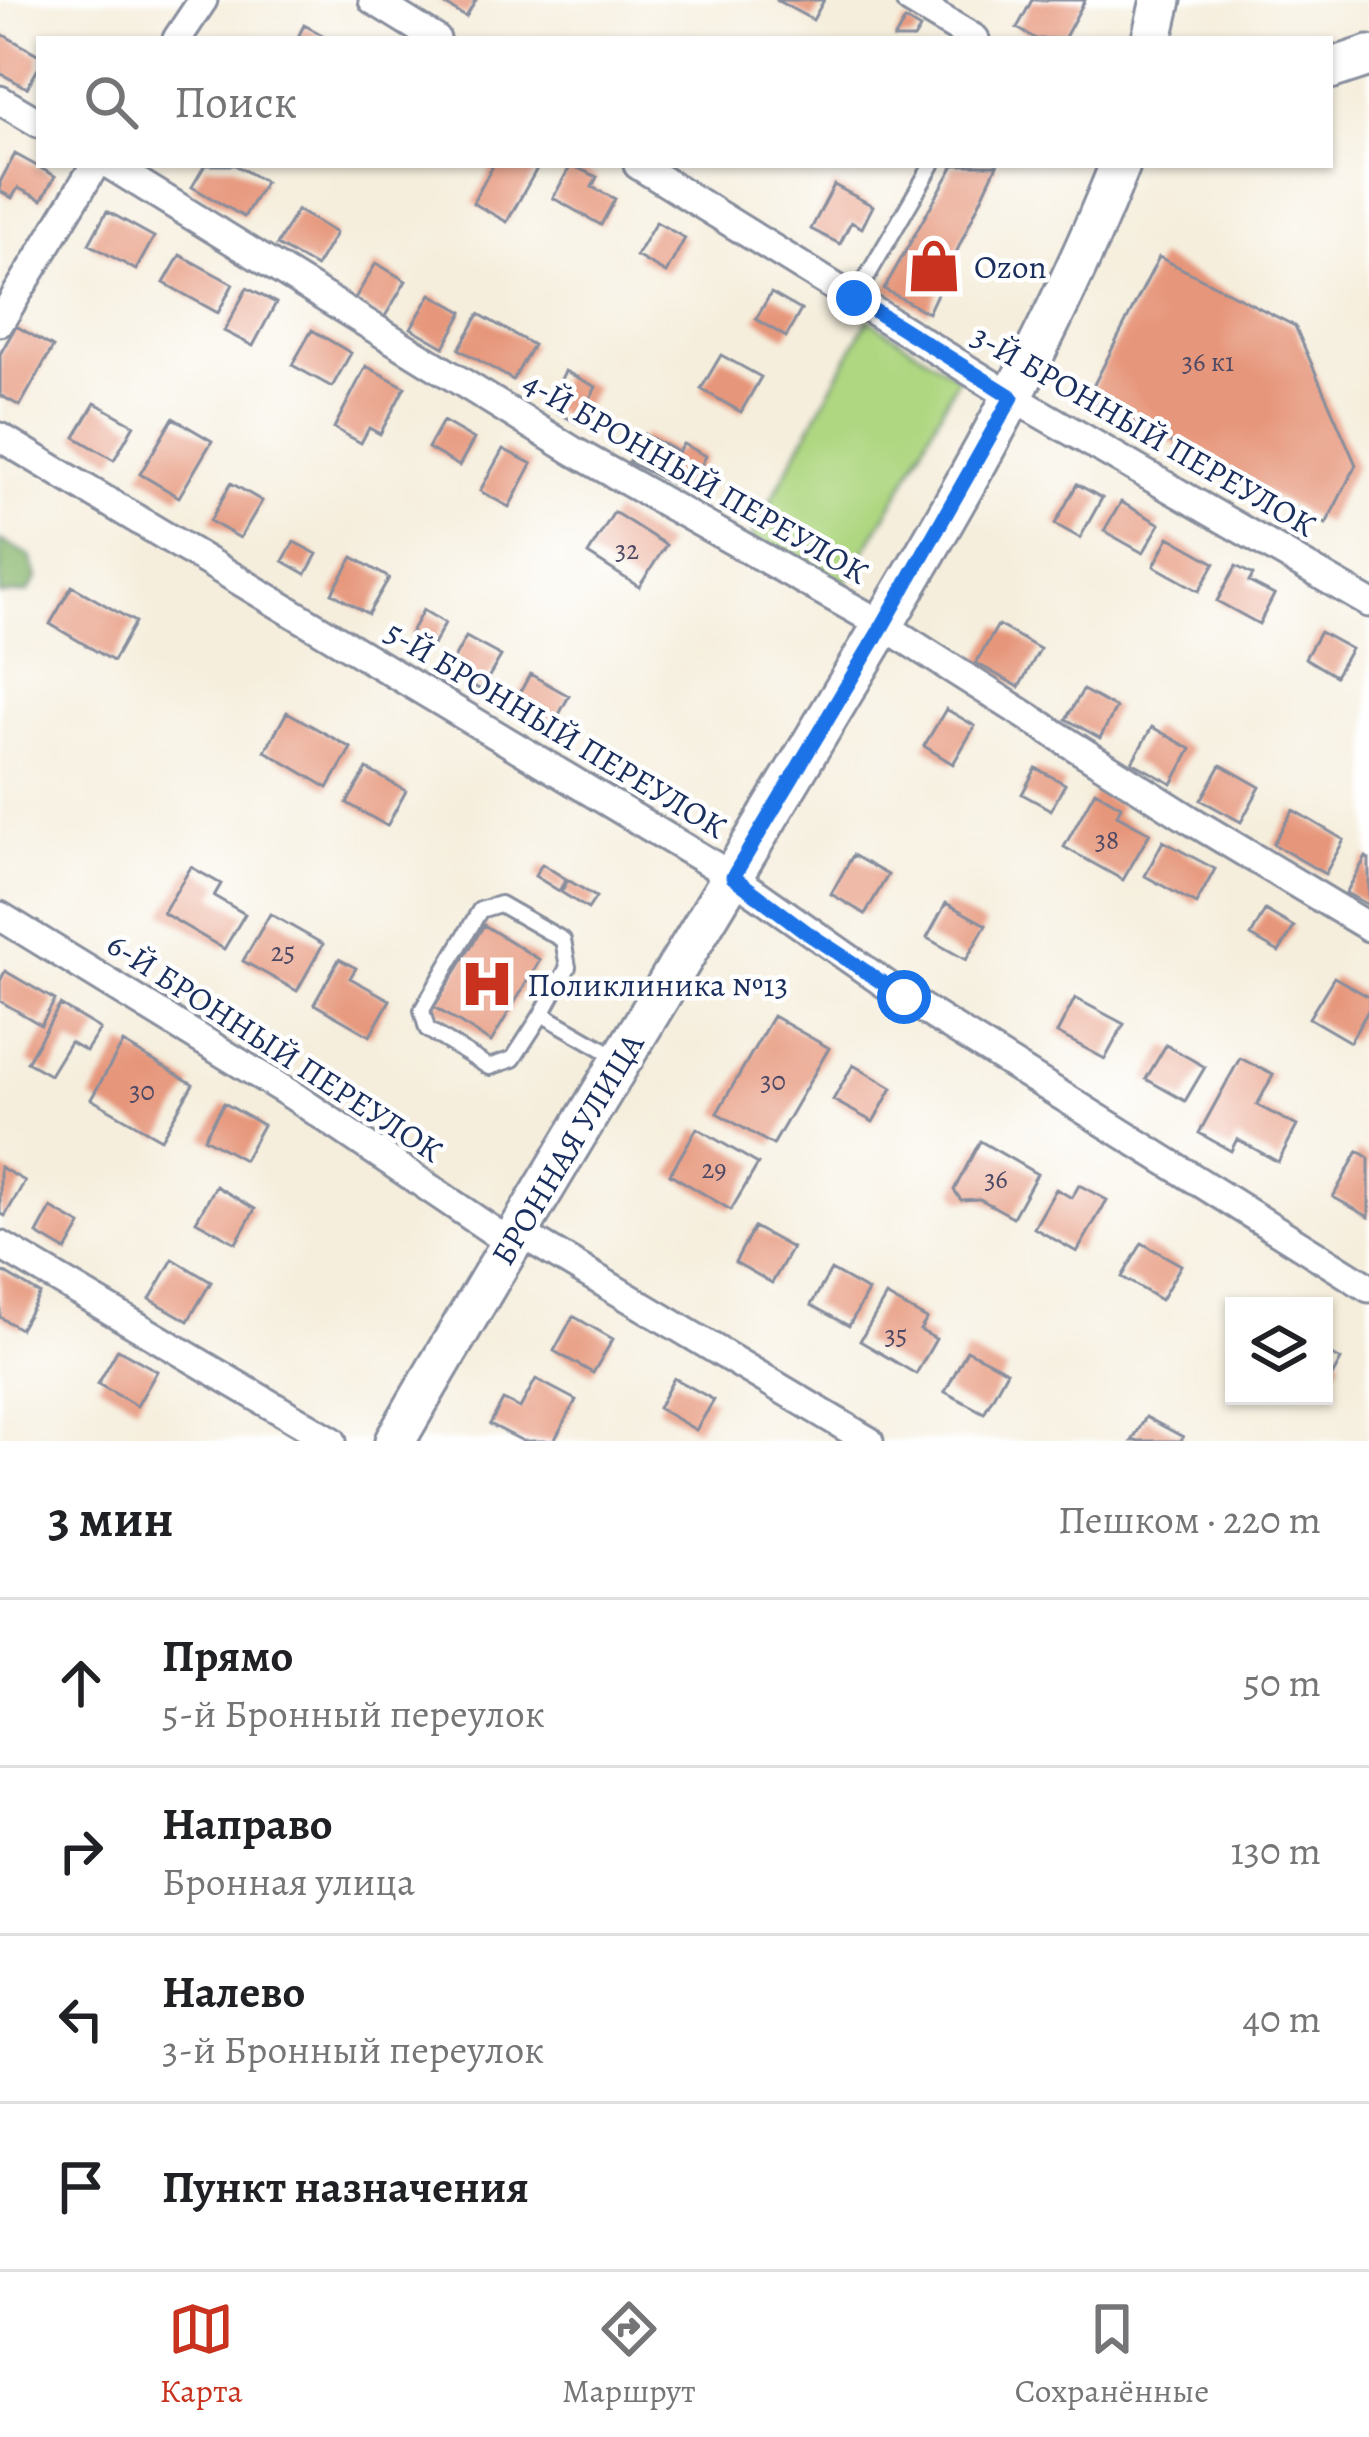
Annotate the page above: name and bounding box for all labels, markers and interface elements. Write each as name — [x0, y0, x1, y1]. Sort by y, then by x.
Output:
search box — [36, 36, 1333, 168]
icon: search — [78, 69, 144, 135]
text: Поиск — [174, 71, 297, 133]
shop icon: Ozon — [905, 237, 963, 295]
place label: Ozon — [974, 244, 1047, 289]
route end — [827, 271, 881, 325]
street label: 3-Й БРОННЫЙ ПЕРЕУЛОК — [964, 313, 1324, 547]
house number: 36 к1 — [1182, 344, 1234, 380]
street label: 4-Й БРОННЫЙ ПЕРЕУЛОК — [515, 360, 877, 594]
house number: 32 — [615, 532, 639, 568]
street label: 5-Й БРОННЫЙ ПЕРЕУЛОК — [377, 609, 735, 849]
house number: 38 — [1095, 822, 1119, 858]
street label: 6-Й БРОННЫЙ ПЕРЕУЛОК — [99, 921, 451, 1173]
house number: 25 — [271, 934, 295, 970]
hospital icon: Поликлиника №13 — [458, 955, 516, 1013]
place label: Поликлиника №13 — [527, 962, 788, 1007]
route start — [877, 970, 931, 1024]
street label: БРОННАЯ УЛИЦА — [480, 1024, 654, 1273]
house number: 30 — [760, 1063, 786, 1099]
house number: 30 — [129, 1073, 155, 1109]
house number: 29 — [701, 1151, 727, 1187]
house number: 36 — [984, 1161, 1008, 1197]
map controls — [1225, 1297, 1333, 1405]
button: layers — [1225, 1297, 1333, 1405]
house number: 35 — [885, 1317, 907, 1353]
text: 3 мин — [48, 1484, 174, 1554]
text: Пешком · 220 m — [1058, 1493, 1321, 1546]
text: Прямо — [162, 1625, 293, 1687]
icon: ahead — [48, 1650, 114, 1716]
text: 50 m — [1243, 1656, 1321, 1709]
text: 5-й Бронный переулок — [162, 1687, 545, 1740]
text: Направо — [162, 1793, 333, 1855]
icon: right — [48, 1818, 114, 1884]
text: 130 m — [1230, 1824, 1321, 1877]
text: Бронная улица — [162, 1855, 415, 1908]
text: Налево — [162, 1961, 305, 2023]
icon: left — [48, 1986, 114, 2052]
text: 40 m — [1242, 1992, 1321, 2045]
text: 3-й Бронный переулок — [162, 2023, 544, 2076]
icon: arrive — [48, 2154, 114, 2220]
text: Пункт назначения — [162, 2156, 529, 2218]
tab: Карта — [160, 2296, 243, 2413]
tab: Маршрут — [562, 2296, 696, 2413]
tab: Сохранённые — [1015, 2296, 1209, 2413]

